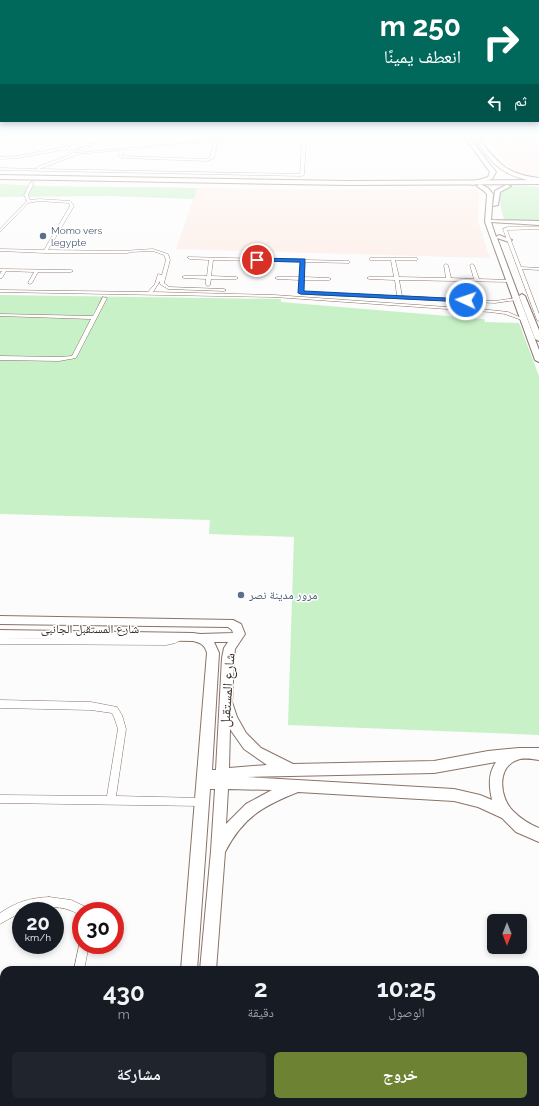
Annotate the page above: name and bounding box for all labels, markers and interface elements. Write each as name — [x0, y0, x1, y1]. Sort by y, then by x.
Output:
text: 250 m — [380, 10, 461, 43]
icon: right — [475, 16, 527, 68]
text: انعطف يمينًا — [384, 46, 461, 67]
icon: left — [484, 92, 506, 114]
text: ثم — [514, 92, 527, 110]
place label: Momo vers legypte — [51, 225, 103, 248]
marker: Momo vers legypte — [38, 231, 48, 241]
pin — [240, 243, 274, 277]
icon: arrive — [246, 249, 268, 271]
position arrow — [445, 279, 487, 321]
place label: مرور مدينة نصر — [248, 588, 317, 602]
marker: مرور مدينة نصر — [236, 590, 246, 600]
street label: شارع المستقبل الجانبى — [41, 622, 139, 637]
street label: شارع المستقبل — [216, 652, 240, 728]
speed limit sign: 30 — [72, 902, 124, 954]
text: 20 — [26, 911, 50, 935]
north arrow — [487, 914, 527, 954]
map controls — [487, 914, 527, 954]
text: km/h — [25, 932, 51, 943]
text: 2 — [254, 974, 268, 1003]
text: 10:25 — [377, 974, 436, 1003]
text: 430 — [103, 978, 145, 1007]
text: دقيقة — [248, 1005, 274, 1020]
text: الوصول — [389, 1005, 424, 1020]
text: m — [118, 1007, 130, 1022]
button: مشاركة — [12, 1052, 266, 1098]
button: خروج — [274, 1052, 527, 1098]

